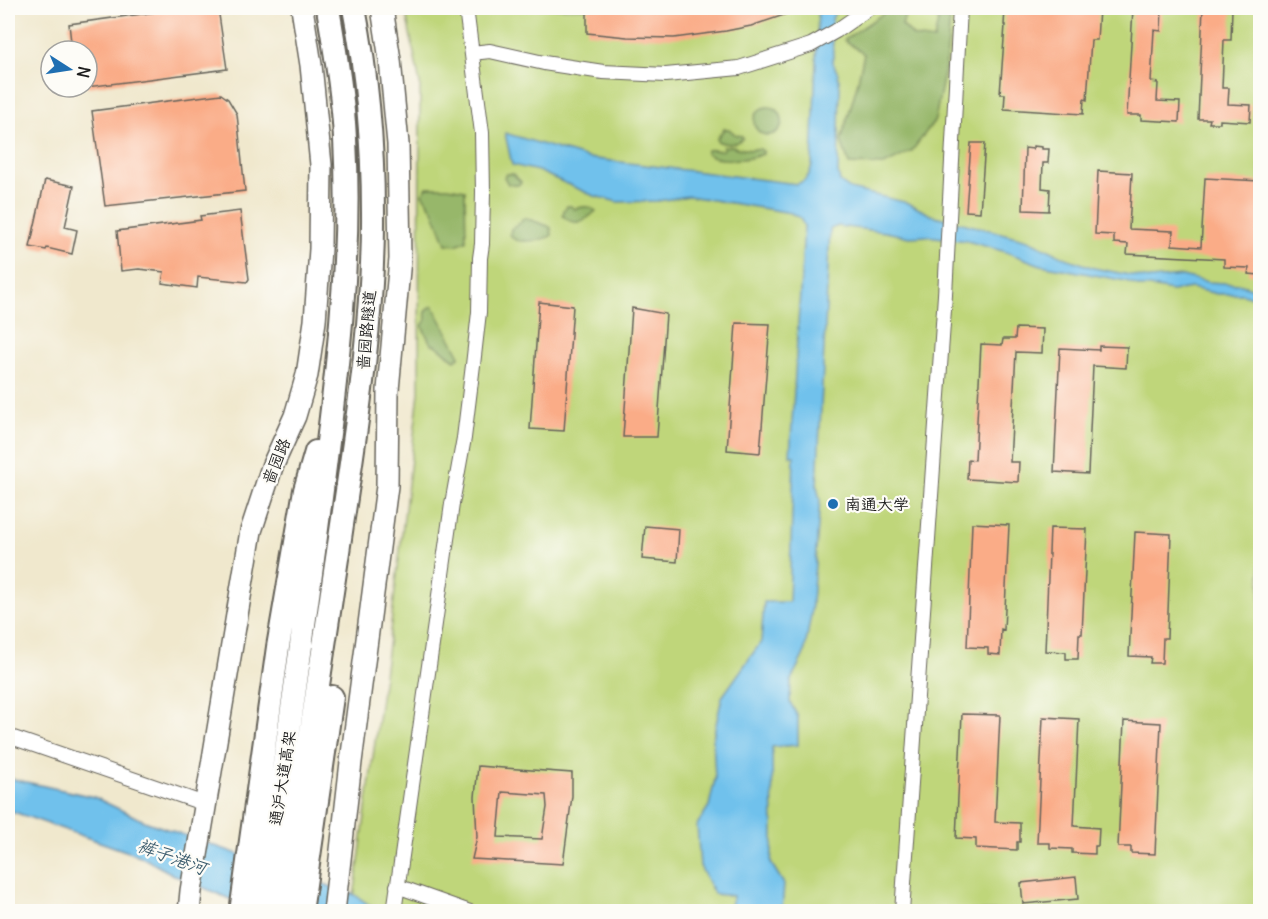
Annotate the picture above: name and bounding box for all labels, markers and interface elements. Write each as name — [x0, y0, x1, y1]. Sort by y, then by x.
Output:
north arrow — [39, 39, 99, 99]
text: N — [73, 65, 95, 80]
street label: 啬园路隧道 — [353, 289, 379, 371]
street label: 啬园路 — [258, 435, 294, 487]
place label: 南通大学 — [845, 494, 909, 514]
marker: 南通大学 — [826, 497, 840, 511]
street label: 通沪大道高架 — [265, 729, 299, 827]
water label: 裤子港河 — [134, 833, 213, 881]

